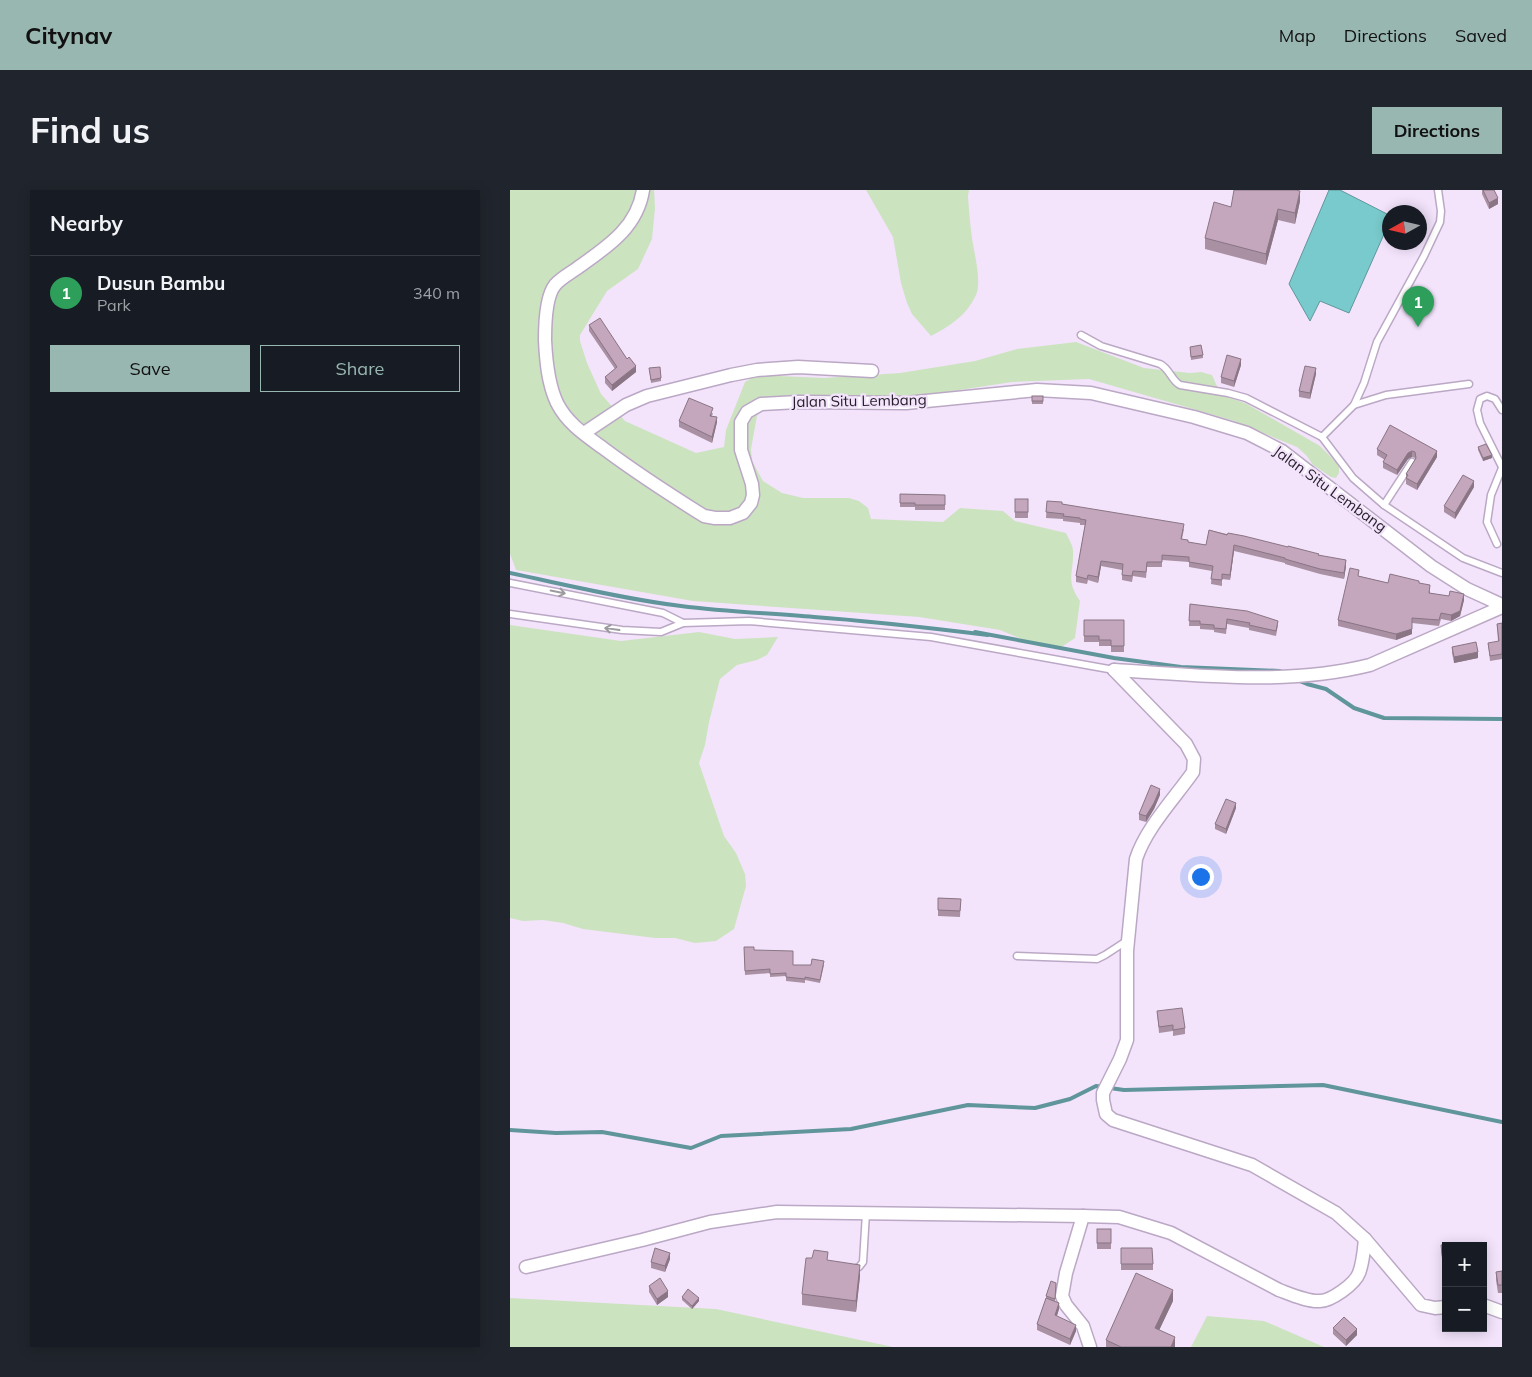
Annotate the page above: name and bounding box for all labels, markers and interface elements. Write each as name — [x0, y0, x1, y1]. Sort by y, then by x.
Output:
text: Citynav — [25, 20, 112, 50]
text: Map — [1279, 24, 1316, 47]
text: Directions — [1344, 24, 1427, 47]
text: Saved — [1455, 24, 1507, 47]
button: Directions — [1372, 107, 1502, 154]
text: Find us — [30, 108, 150, 152]
north arrow — [1382, 205, 1427, 250]
text: Nearby — [50, 210, 123, 236]
text: Dusun Bambu — [97, 271, 225, 295]
text: 1 — [61, 283, 71, 303]
text: 340 m — [413, 283, 460, 303]
pin: 1 — [1402, 286, 1434, 327]
text: Park — [97, 295, 131, 315]
button: Save — [50, 345, 250, 392]
button: Share — [260, 345, 460, 392]
street label: Jalan Situ Lembang — [791, 390, 927, 411]
street label: Jalan Situ Lembang — [1270, 441, 1391, 536]
one-way arrow — [549, 588, 565, 598]
one-way arrow — [605, 624, 621, 634]
your location — [1188, 864, 1214, 890]
map controls — [1442, 1242, 1487, 1332]
button: + — [1442, 1242, 1487, 1287]
button: − — [1442, 1287, 1487, 1332]

